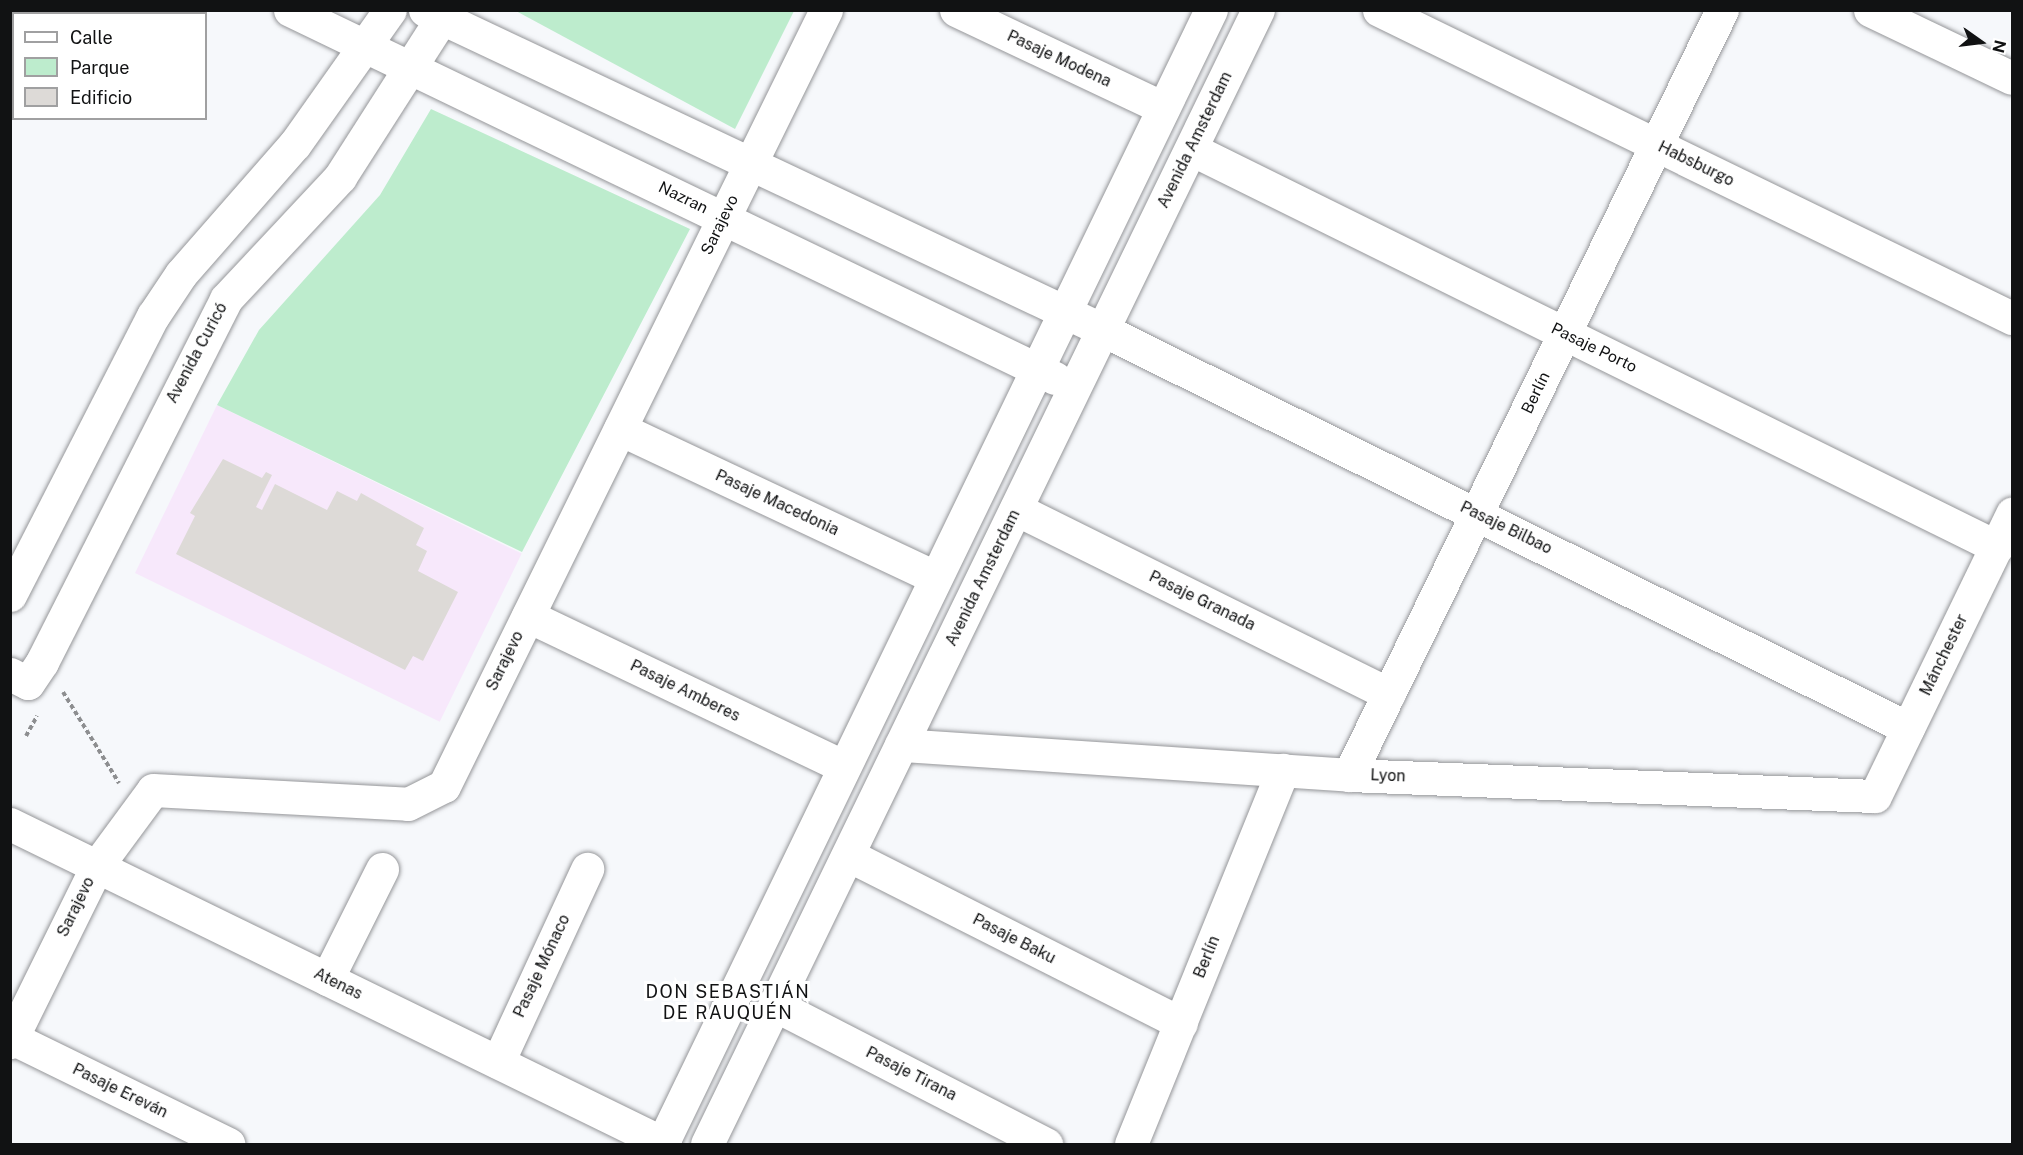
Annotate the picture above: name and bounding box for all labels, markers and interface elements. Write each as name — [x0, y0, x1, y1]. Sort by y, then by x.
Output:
legend — [12, 12, 207, 120]
north arrow — [1951, 12, 2011, 72]
street label: Pasaje Modena — [1004, 26, 1114, 92]
text: Calle — [70, 27, 113, 48]
text: N — [1988, 38, 2010, 55]
text: Parque — [70, 57, 130, 78]
street label: Avenida Amsterdam — [1154, 69, 1236, 211]
text: Edificio — [70, 87, 132, 108]
street label: Habsburgo — [1655, 137, 1737, 191]
street label: Nazran — [655, 178, 711, 218]
street label: Sarajevo — [697, 192, 743, 258]
street label: Avenida Curicó — [162, 299, 232, 407]
street label: Pasaje Porto — [1548, 319, 1640, 377]
street label: Berlín — [1518, 369, 1554, 417]
street label: Pasaje Macedonia — [712, 466, 842, 540]
street label: Pasaje Bilbao — [1457, 497, 1555, 559]
street label: Avenida Amsterdam — [942, 507, 1024, 649]
street label: Pasaje Granada — [1146, 567, 1258, 635]
street label: Mánchester — [1916, 611, 1972, 699]
street label: Sarajevo — [482, 628, 528, 694]
street label: Pasaje Amberes — [627, 656, 743, 726]
street label: Lyon — [1370, 766, 1406, 786]
street label: Sarajevo — [53, 874, 99, 940]
street label: Pasaje Baku — [969, 910, 1059, 968]
street label: Pasaje Mónaco — [510, 911, 574, 1021]
street label: Berlín — [1190, 933, 1224, 981]
street label: Atenas — [311, 964, 365, 1004]
district label: DON SEBASTIÁN DE RAUQUÉN — [646, 982, 810, 1024]
street label: Pasaje Tirana — [862, 1043, 960, 1105]
street label: Pasaje Ereván — [69, 1060, 171, 1122]

